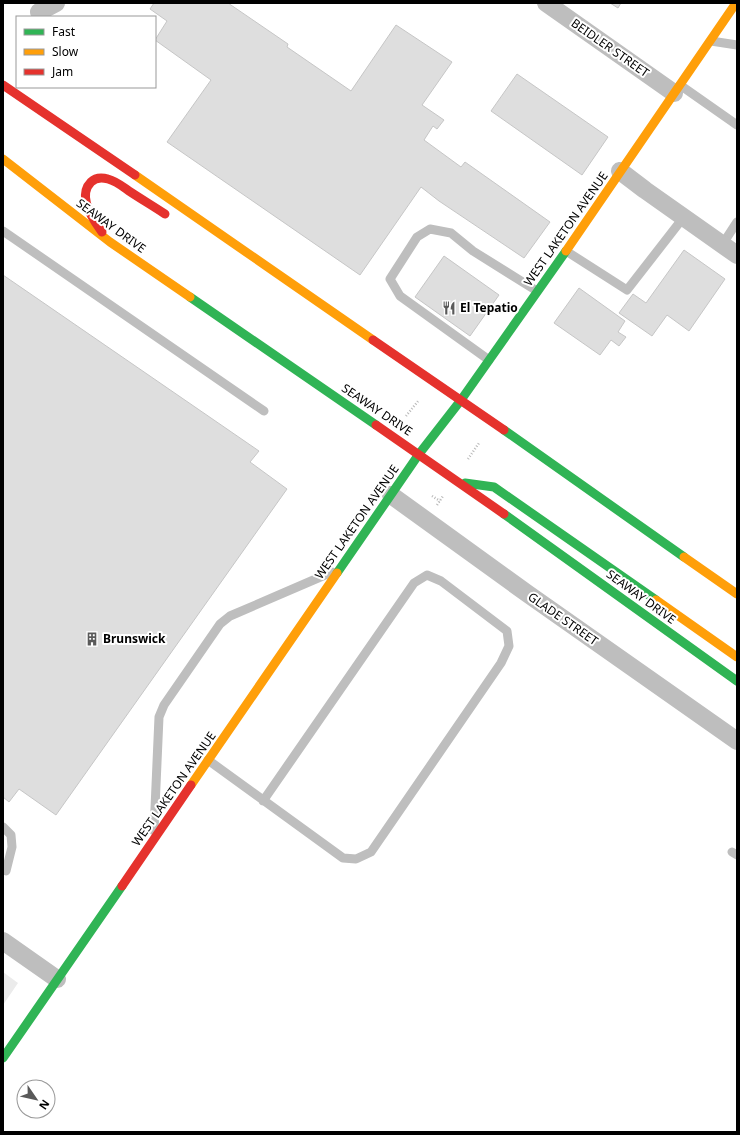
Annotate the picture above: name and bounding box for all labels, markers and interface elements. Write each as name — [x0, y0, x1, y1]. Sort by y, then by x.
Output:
street label: BEIDLER STREET — [568, 14, 653, 81]
legend — [16, 16, 156, 88]
text: Fast — [52, 23, 76, 40]
text: Slow — [52, 43, 79, 60]
text: Jam — [51, 63, 73, 80]
street label: WEST LAKETON AVENUE — [520, 168, 612, 289]
street label: SEAWAY DRIVE — [73, 195, 150, 257]
place label: El Tepatio — [460, 299, 518, 316]
restaurant icon: El Tepatio — [441, 300, 457, 316]
street label: SEAWAY DRIVE — [338, 380, 416, 440]
street label: WEST LAKETON AVENUE — [311, 461, 403, 582]
street label: SEAWAY DRIVE — [603, 566, 680, 628]
street label: GLADE STREET — [525, 588, 602, 649]
place label: Brunswick — [103, 630, 166, 647]
building icon: Brunswick — [84, 631, 100, 647]
street label: WEST LAKETON AVENUE — [128, 728, 220, 849]
north arrow — [16, 1079, 56, 1119]
text: N — [36, 1097, 53, 1113]

